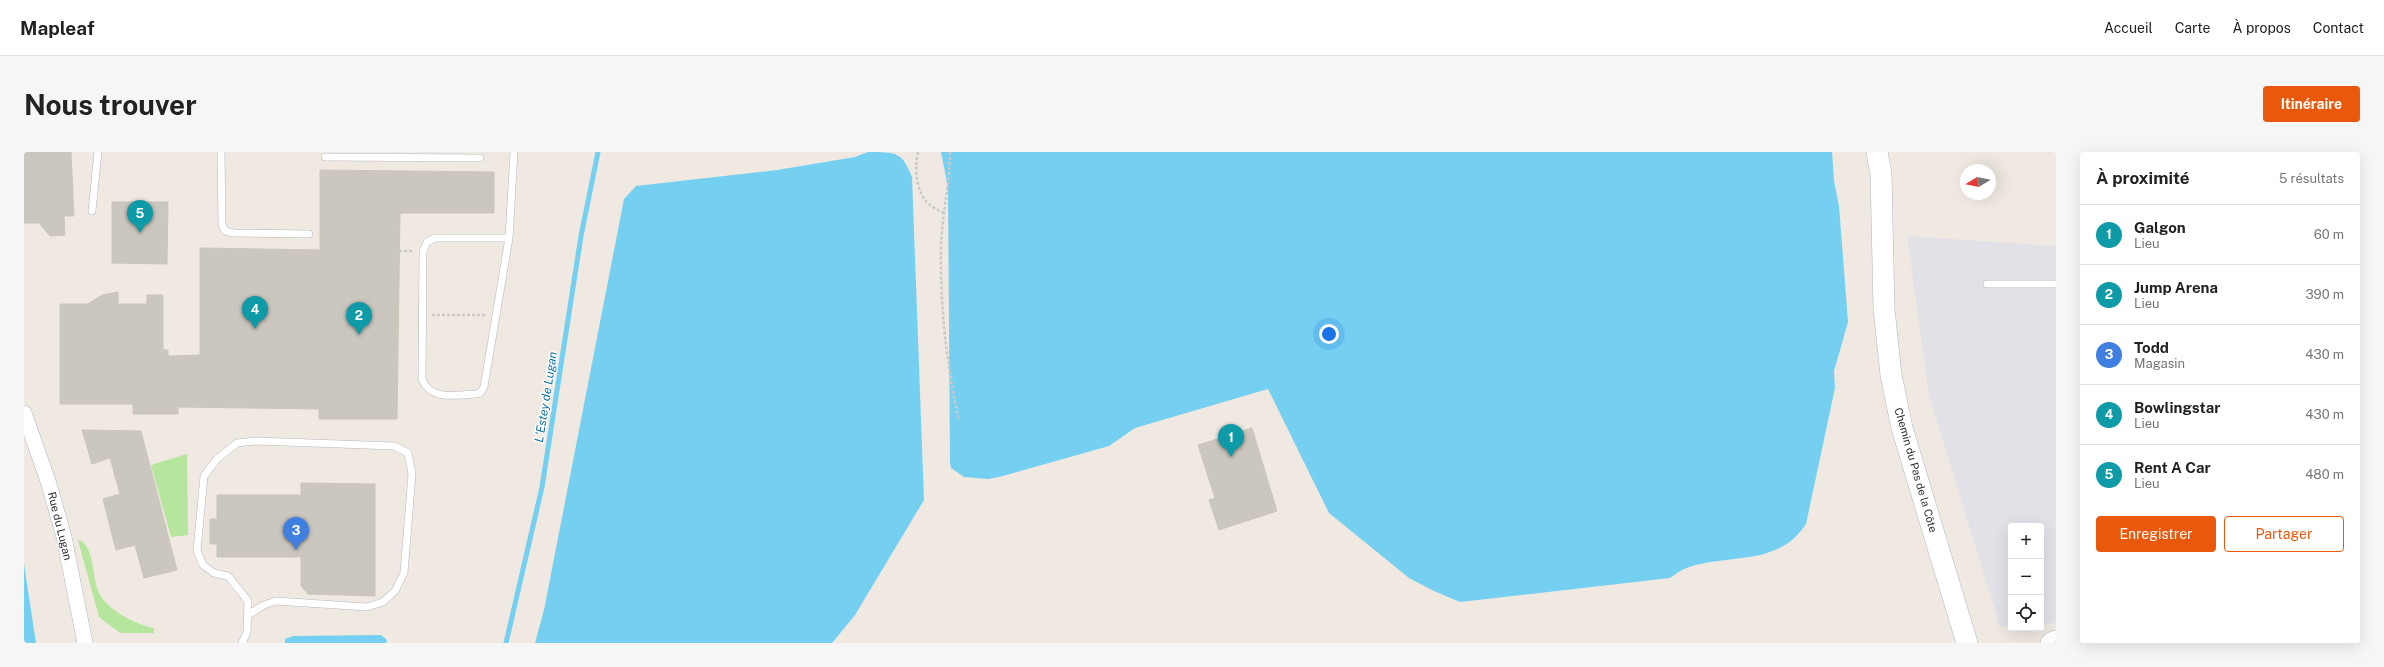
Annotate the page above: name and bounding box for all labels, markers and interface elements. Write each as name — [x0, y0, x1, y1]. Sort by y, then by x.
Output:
text: Mapleaf — [20, 17, 94, 39]
text: Accueil — [2104, 20, 2153, 36]
text: Carte — [2175, 20, 2211, 36]
text: À propos — [2233, 20, 2291, 36]
text: Contact — [2313, 20, 2364, 36]
button: Itinéraire — [2263, 86, 2360, 122]
text: Nous trouver — [24, 88, 197, 121]
north arrow — [1960, 164, 1996, 200]
text: À proximité — [2096, 168, 2190, 188]
text: 5 résultats — [2279, 171, 2344, 186]
pin: 5 — [127, 200, 153, 233]
text: Galgon — [2134, 219, 2186, 236]
text: 1 — [2106, 227, 2112, 242]
text: 60 m — [2314, 227, 2344, 242]
text: Lieu — [2134, 236, 2160, 251]
text: Jump Arena — [2134, 279, 2218, 296]
text: 2 — [2105, 287, 2113, 302]
text: 390 m — [2306, 287, 2344, 302]
pin: 4 — [242, 296, 268, 329]
text: Lieu — [2134, 296, 2160, 311]
pin: 2 — [346, 302, 372, 335]
your location — [1319, 324, 1339, 344]
text: Todd — [2134, 339, 2169, 356]
text: 3 — [2105, 347, 2113, 362]
text: 430 m — [2305, 347, 2344, 362]
water label: L'Estey de Lugan — [532, 350, 560, 443]
text: Magasin — [2134, 356, 2185, 371]
text: Bowlingstar — [2134, 399, 2220, 416]
street label: Chemin du Pas de la Côte — [1892, 406, 1940, 534]
text: 4 — [2105, 407, 2113, 422]
text: 430 m — [2305, 407, 2344, 422]
text: Lieu — [2134, 416, 2160, 431]
pin: 1 — [1218, 424, 1244, 457]
text: Rent A Car — [2134, 459, 2211, 476]
text: 5 — [2105, 467, 2113, 482]
text: 480 m — [2305, 467, 2344, 482]
text: Lieu — [2134, 476, 2160, 491]
street label: Rue du Lugan — [46, 491, 74, 561]
button: Enregistrer — [2096, 516, 2216, 552]
button: Partager — [2224, 516, 2344, 552]
pin: 3 — [283, 517, 309, 550]
map controls — [2008, 523, 2044, 631]
button: + — [2008, 523, 2044, 559]
button: − — [2008, 559, 2044, 595]
button: locate — [2008, 595, 2044, 631]

